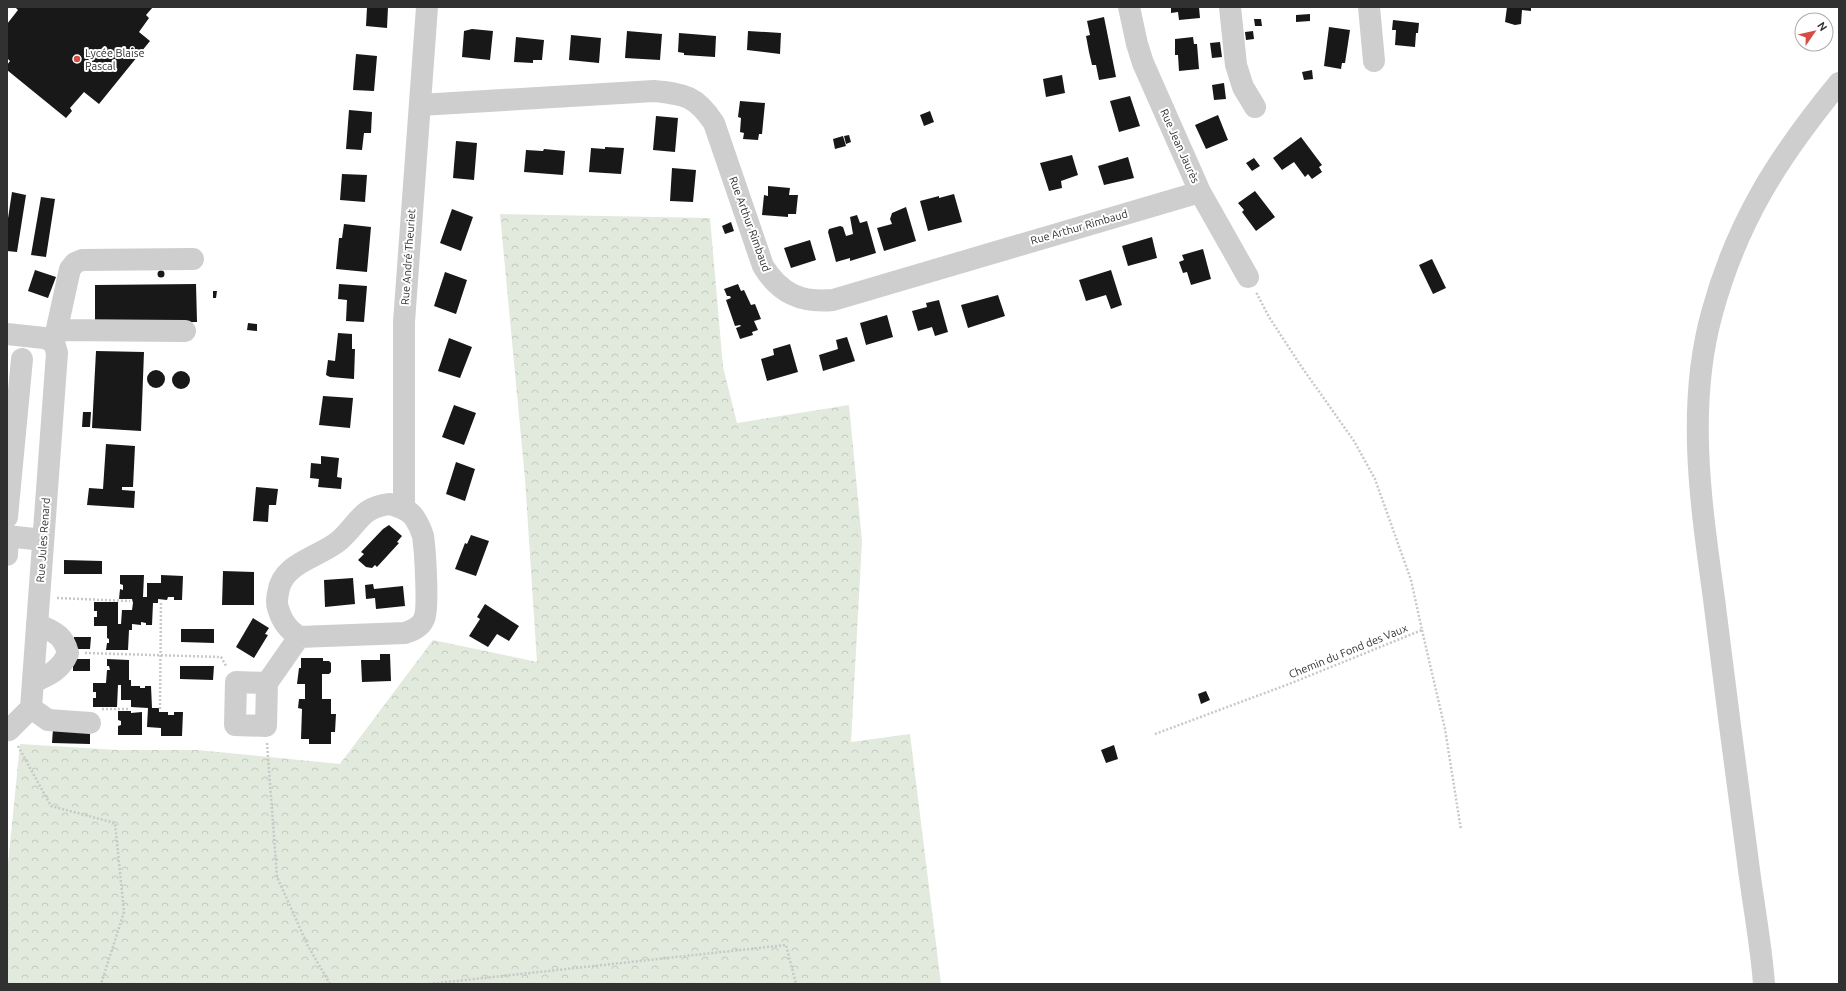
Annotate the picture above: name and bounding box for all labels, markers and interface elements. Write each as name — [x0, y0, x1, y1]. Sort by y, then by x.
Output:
north arrow — [1794, 12, 1834, 52]
text: N — [1815, 20, 1830, 33]
place label: Lycée Blaise Pascal — [85, 47, 145, 72]
marker: Lycée Blaise Pascal — [72, 54, 82, 64]
street label: Rue Jean Jaurès — [1158, 107, 1202, 185]
street label: Rue Arthur Rimbaud — [727, 175, 773, 273]
street label: Rue Arthur Rimbaud — [1029, 207, 1129, 247]
street label: Rue André Theuriet — [399, 208, 417, 305]
street label: Rue Jules Renard — [34, 497, 52, 583]
street label: Chemin du Fond des Vaux — [1287, 622, 1409, 680]

